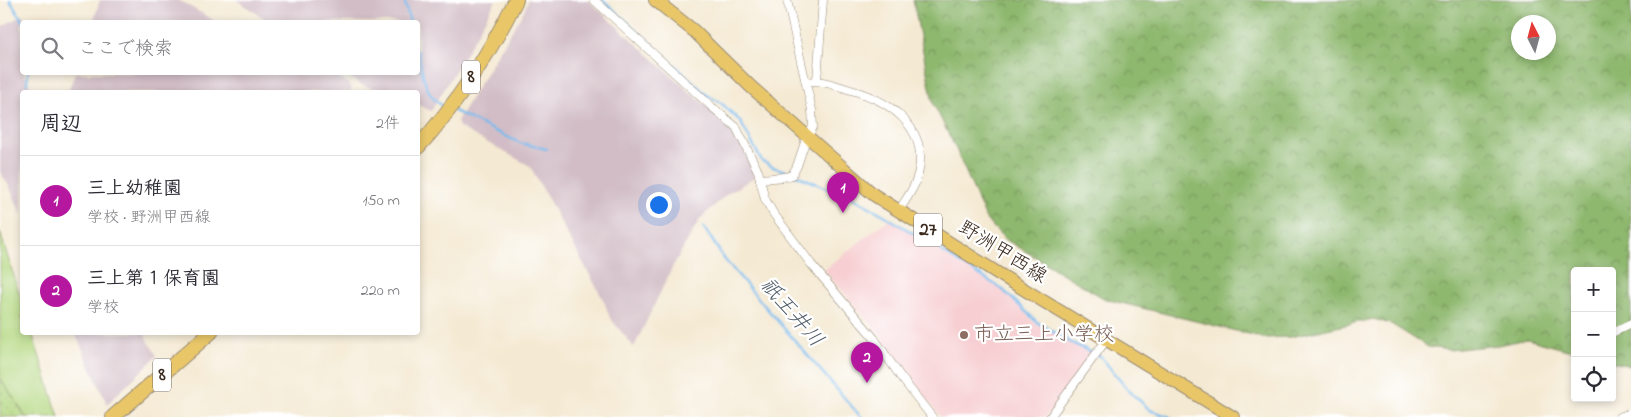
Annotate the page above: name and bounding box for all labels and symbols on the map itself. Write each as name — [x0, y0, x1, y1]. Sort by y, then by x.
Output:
north arrow — [1511, 15, 1556, 60]
road number: 8 — [462, 61, 480, 94]
pin: 1 — [827, 172, 859, 213]
your location — [646, 192, 672, 218]
road number: 27 — [914, 214, 942, 246]
street label: 野洲甲西線 — [952, 214, 1052, 292]
water label: 祇王井川 — [752, 271, 830, 355]
place label: 市立三上小学校 — [974, 321, 1114, 350]
marker: 市立三上小学校 — [958, 329, 970, 341]
pin: 2 — [851, 342, 883, 383]
road number: 8 — [153, 358, 171, 392]

